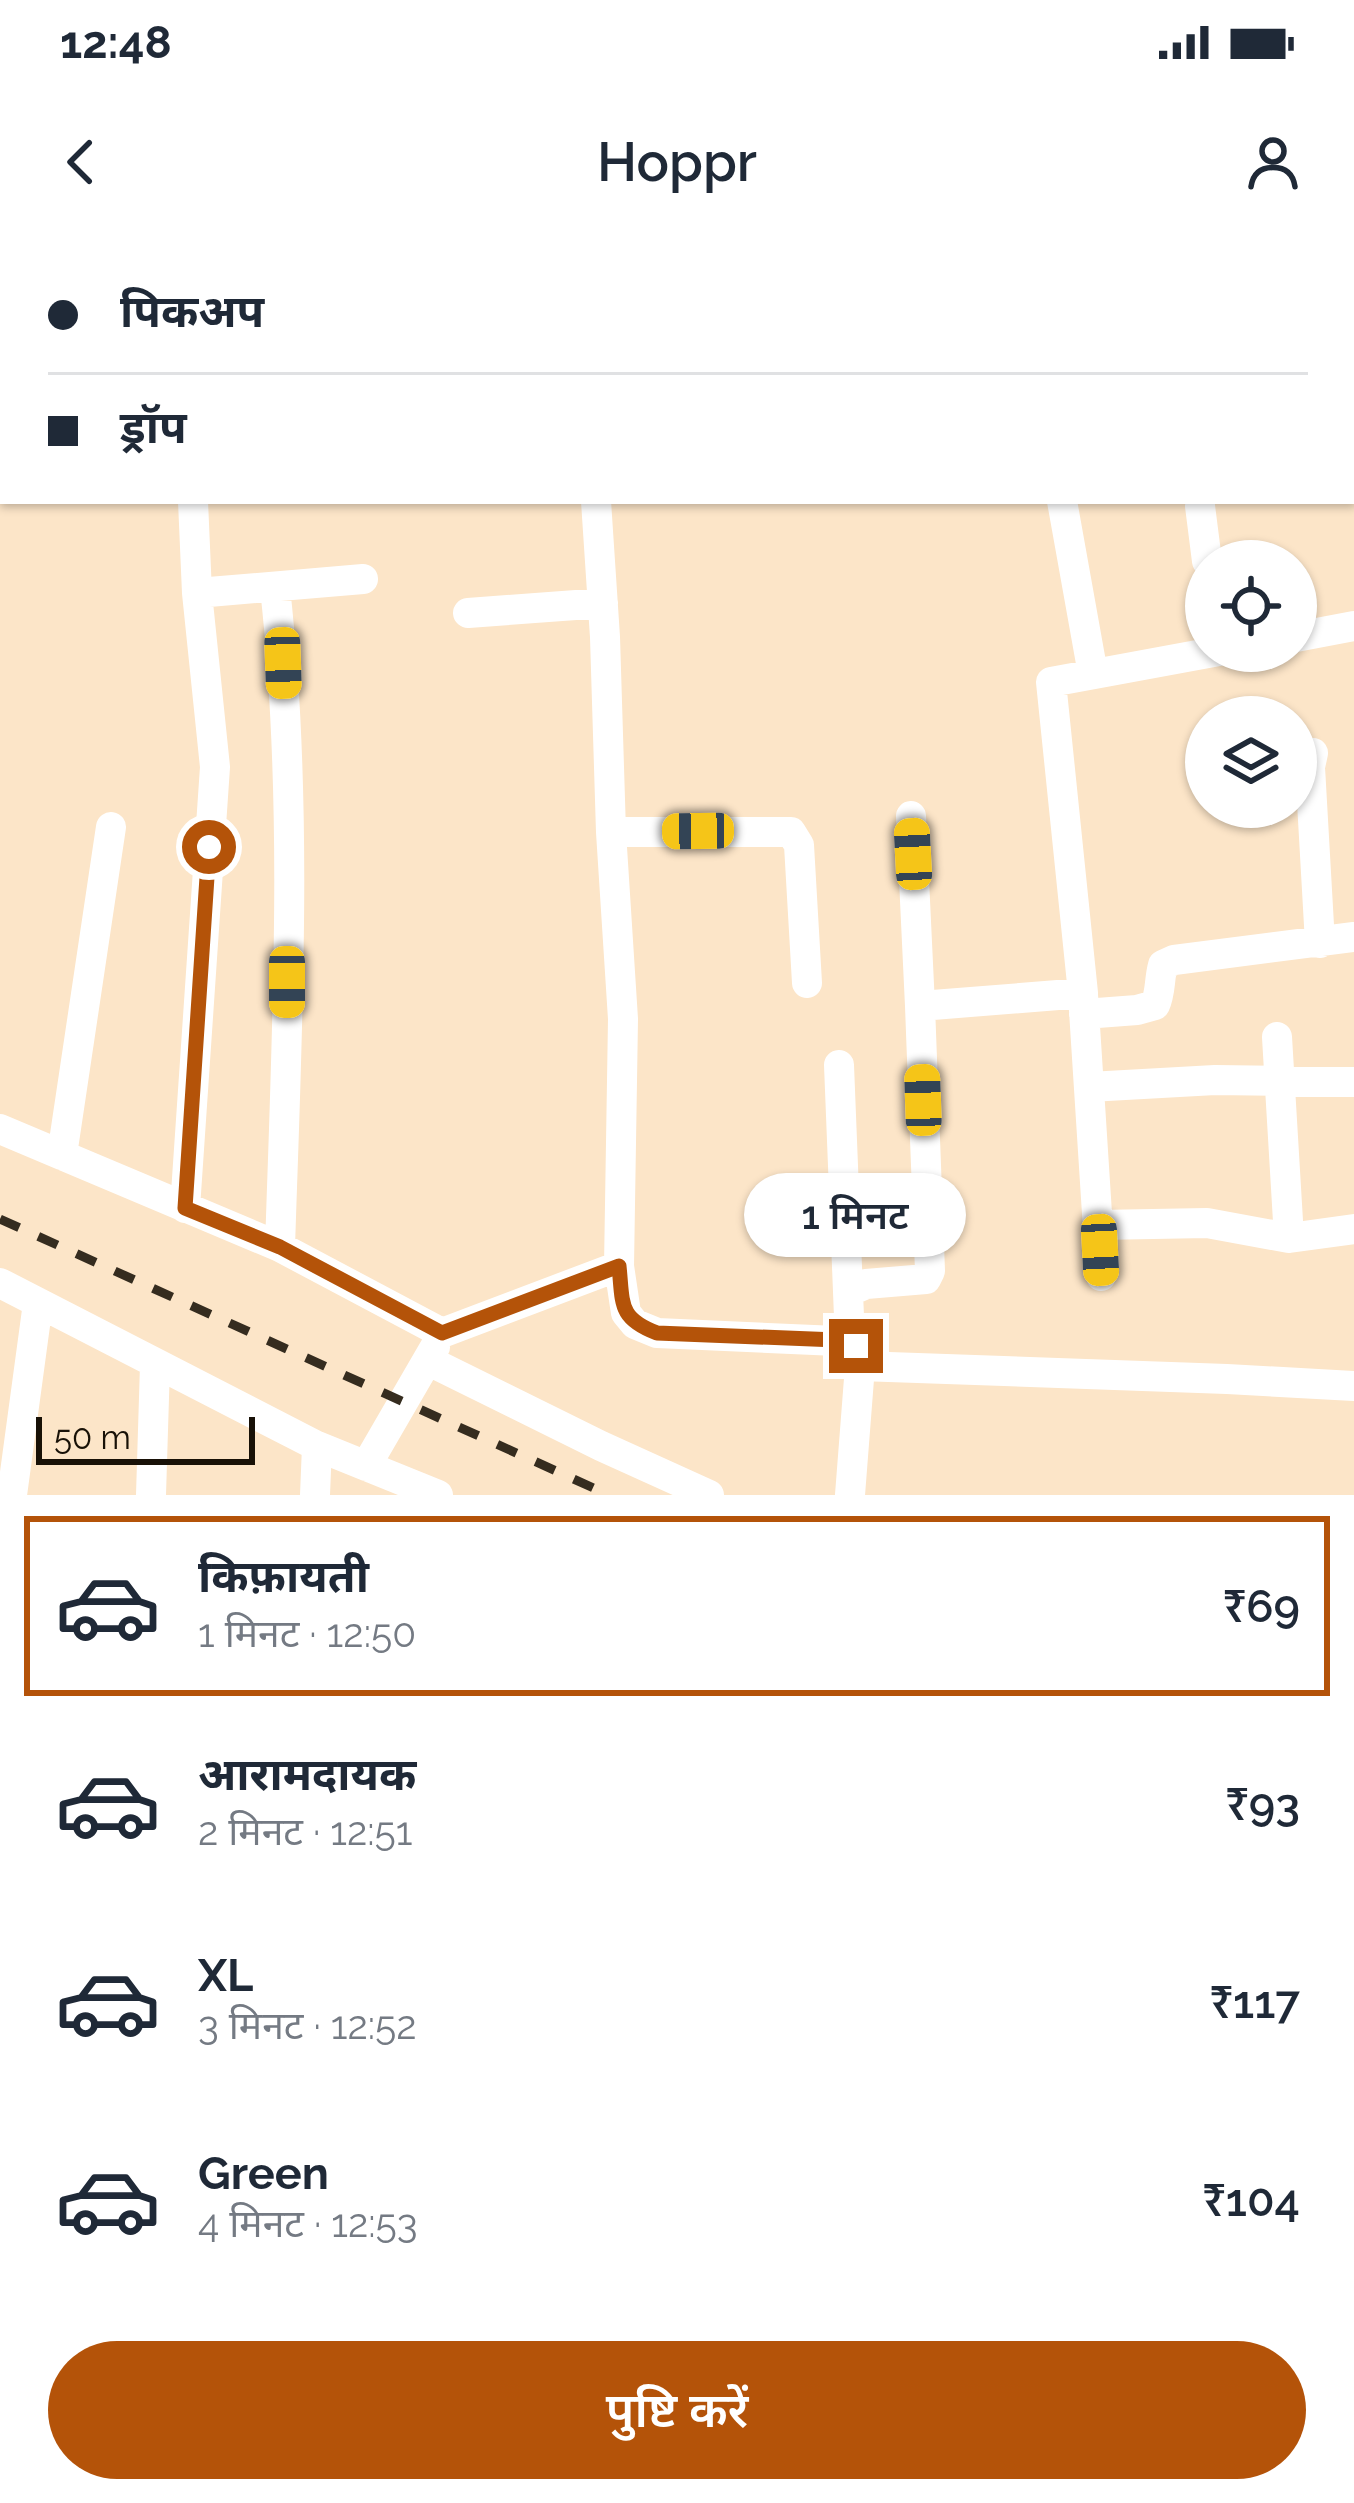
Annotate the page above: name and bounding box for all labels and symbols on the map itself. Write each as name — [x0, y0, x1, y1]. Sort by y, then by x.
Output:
car — [264, 626, 302, 700]
car — [662, 812, 734, 850]
car — [893, 817, 933, 891]
route start — [182, 820, 236, 874]
car — [269, 946, 305, 1018]
car — [904, 1063, 942, 1137]
callout: 1 मिनट — [745, 1172, 967, 1256]
car — [1080, 1213, 1120, 1287]
route end — [829, 1319, 883, 1373]
scale bar — [36, 1411, 255, 1464]

